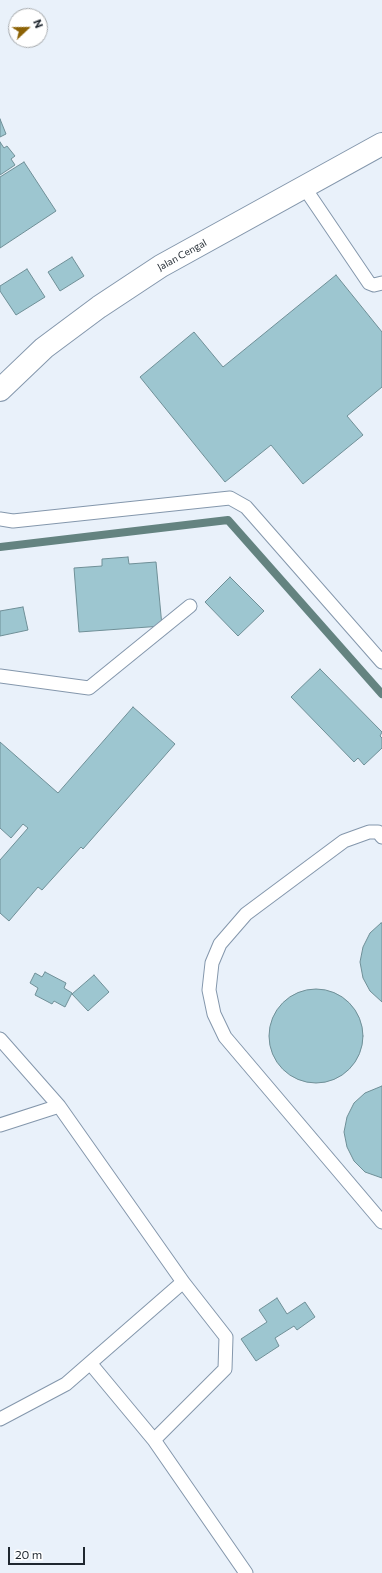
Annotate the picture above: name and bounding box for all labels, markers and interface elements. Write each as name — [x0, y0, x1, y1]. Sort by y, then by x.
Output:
north arrow — [8, 8, 48, 48]
text: N — [31, 17, 46, 30]
street label: Jalan Cengal — [155, 237, 209, 273]
scale bar — [10, 1539, 87, 1565]
text: 20 m — [15, 1547, 42, 1561]

